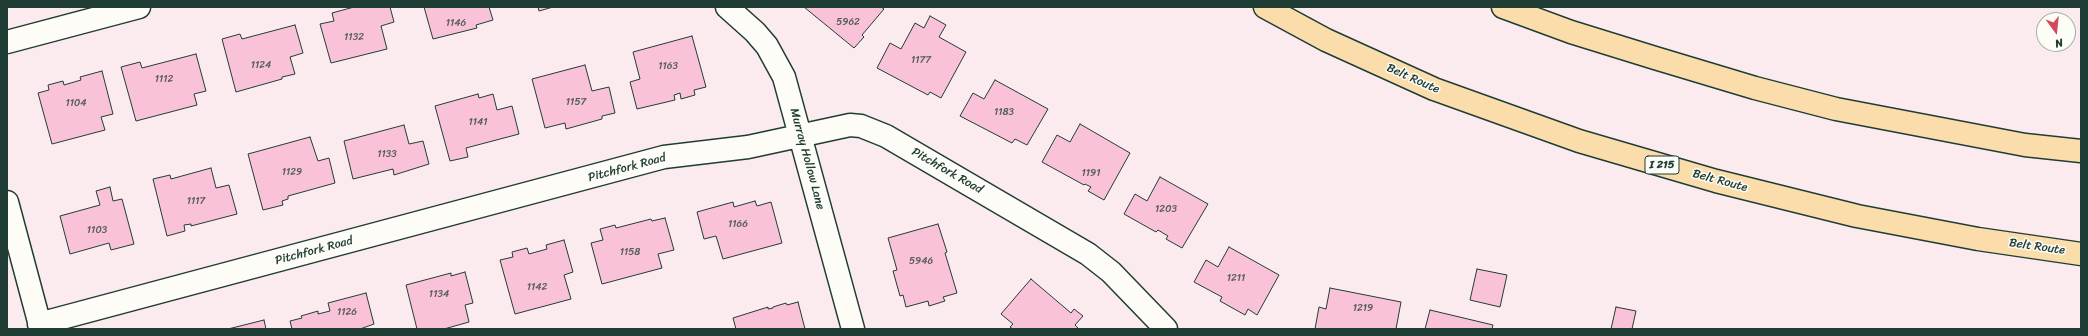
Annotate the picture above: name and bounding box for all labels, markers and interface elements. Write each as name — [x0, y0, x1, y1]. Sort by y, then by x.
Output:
north arrow — [2036, 12, 2076, 52]
house number: 5962 — [836, 16, 860, 28]
house number: 1146 — [446, 17, 466, 29]
house number: 1132 — [344, 31, 364, 43]
text: N — [2053, 33, 2065, 53]
house number: 1177 — [911, 54, 931, 66]
house number: 1124 — [251, 59, 271, 71]
house number: 1163 — [658, 60, 678, 72]
street label: Belt Route — [1384, 61, 1442, 97]
house number: 1112 — [155, 73, 173, 85]
house number: 1157 — [566, 96, 586, 108]
house number: 1104 — [65, 97, 87, 109]
house number: 1183 — [994, 106, 1014, 118]
street label: Murray Hollow Lane — [787, 107, 827, 211]
house number: 1141 — [468, 116, 488, 128]
street label: Pitchfork Road — [909, 145, 985, 197]
house number: 1133 — [377, 148, 397, 160]
street label: Pitchfork Road — [587, 151, 667, 185]
road number: I 215 — [1645, 156, 1679, 174]
house number: 1129 — [282, 166, 302, 178]
house number: 1191 — [1081, 167, 1101, 179]
street label: Belt Route — [1691, 167, 1749, 195]
house number: 1117 — [187, 195, 205, 207]
house number: 1203 — [1155, 203, 1177, 215]
house number: 1166 — [728, 218, 748, 230]
house number: 1103 — [87, 224, 107, 236]
street label: Pitchfork Road — [274, 234, 354, 268]
street label: Belt Route — [2008, 236, 2066, 258]
house number: 1158 — [620, 246, 640, 258]
house number: 5946 — [909, 255, 933, 267]
house number: 1211 — [1227, 272, 1245, 284]
house number: 1142 — [527, 281, 547, 293]
house number: 1134 — [429, 288, 449, 300]
house number: 1219 — [1353, 302, 1373, 314]
house number: 1126 — [337, 306, 357, 318]

